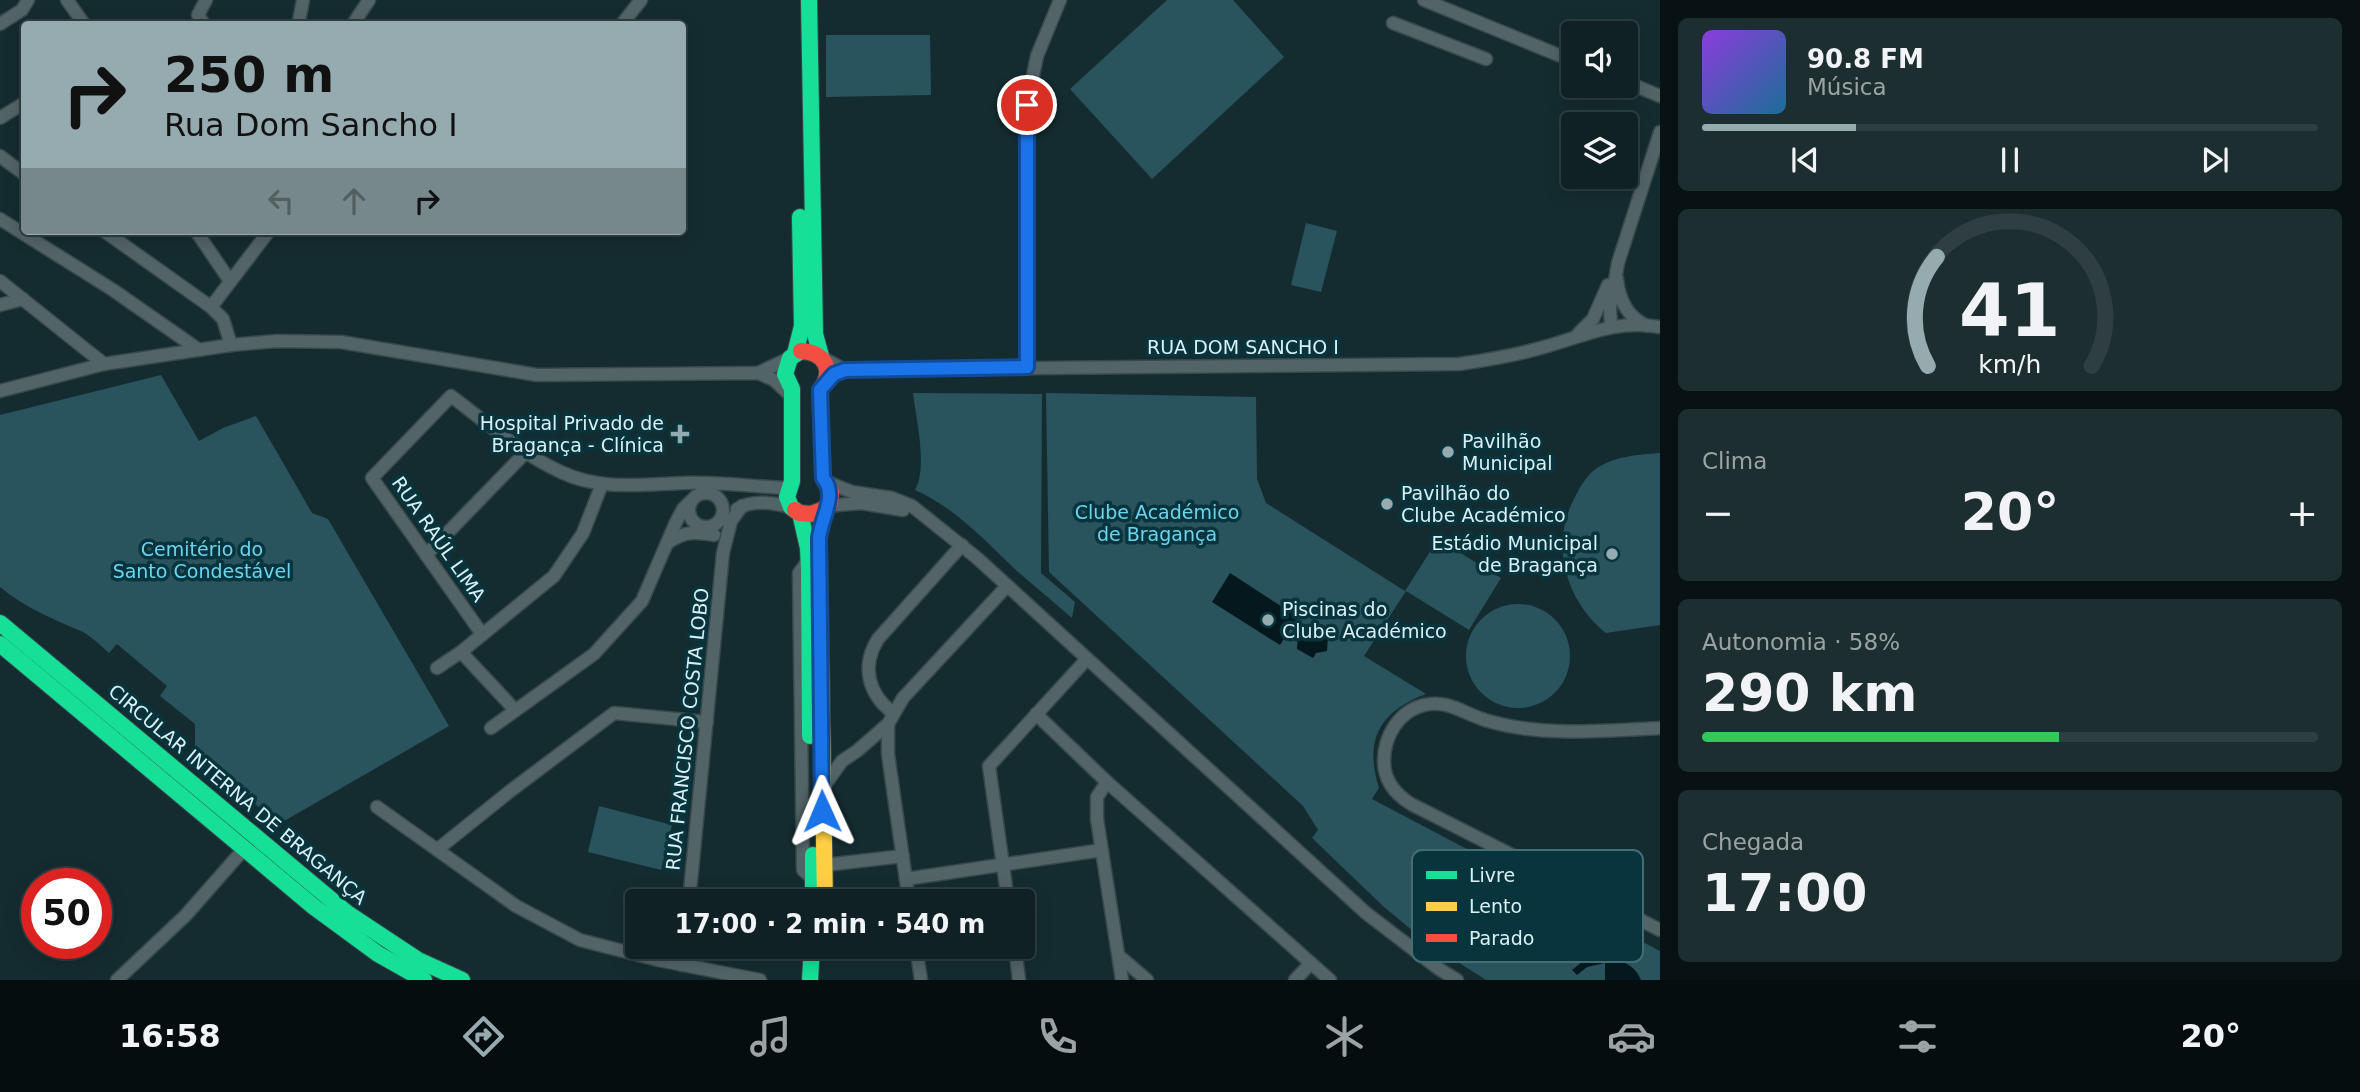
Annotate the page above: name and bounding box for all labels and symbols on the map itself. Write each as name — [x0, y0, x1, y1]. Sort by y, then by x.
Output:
pin — [997, 75, 1057, 135]
street label: RUA DOM SANCHO I — [1147, 336, 1339, 358]
place label: Hospital Privado de Bragança - Clínica — [480, 412, 664, 456]
marker: Hospital Privado de Bragança - Clínica — [670, 424, 690, 444]
place label: Pavilhão Municipal — [1462, 430, 1552, 474]
marker: Pavilhão Municipal — [1440, 444, 1456, 460]
street label: RUA RAÚL LIMA — [388, 472, 491, 606]
place label: Pavilhão do Clube Académico — [1401, 482, 1566, 526]
marker: Pavilhão do Clube Académico — [1379, 496, 1395, 512]
park label: Clube Académico de Bragança — [1075, 501, 1239, 545]
place label: Estádio Municipal de Bragança — [1432, 532, 1598, 576]
park label: Cemitério do Santo Condestável — [113, 538, 291, 582]
marker: Estádio Municipal de Bragança — [1604, 546, 1620, 562]
street label: RUA FRANCISCO COSTA LOBO — [661, 587, 713, 871]
place label: Piscinas do Clube Académico — [1282, 598, 1447, 642]
marker: Piscinas do Clube Académico — [1260, 612, 1276, 628]
street label: CIRCULAR INTERNA DE BRAGANÇA — [104, 679, 372, 909]
position arrow — [785, 774, 859, 848]
legend — [1412, 850, 1643, 962]
text: Livre — [1469, 864, 1515, 886]
speed limit sign: 50 — [21, 868, 112, 959]
text: Lento — [1469, 895, 1522, 917]
text: Parado — [1469, 927, 1534, 949]

